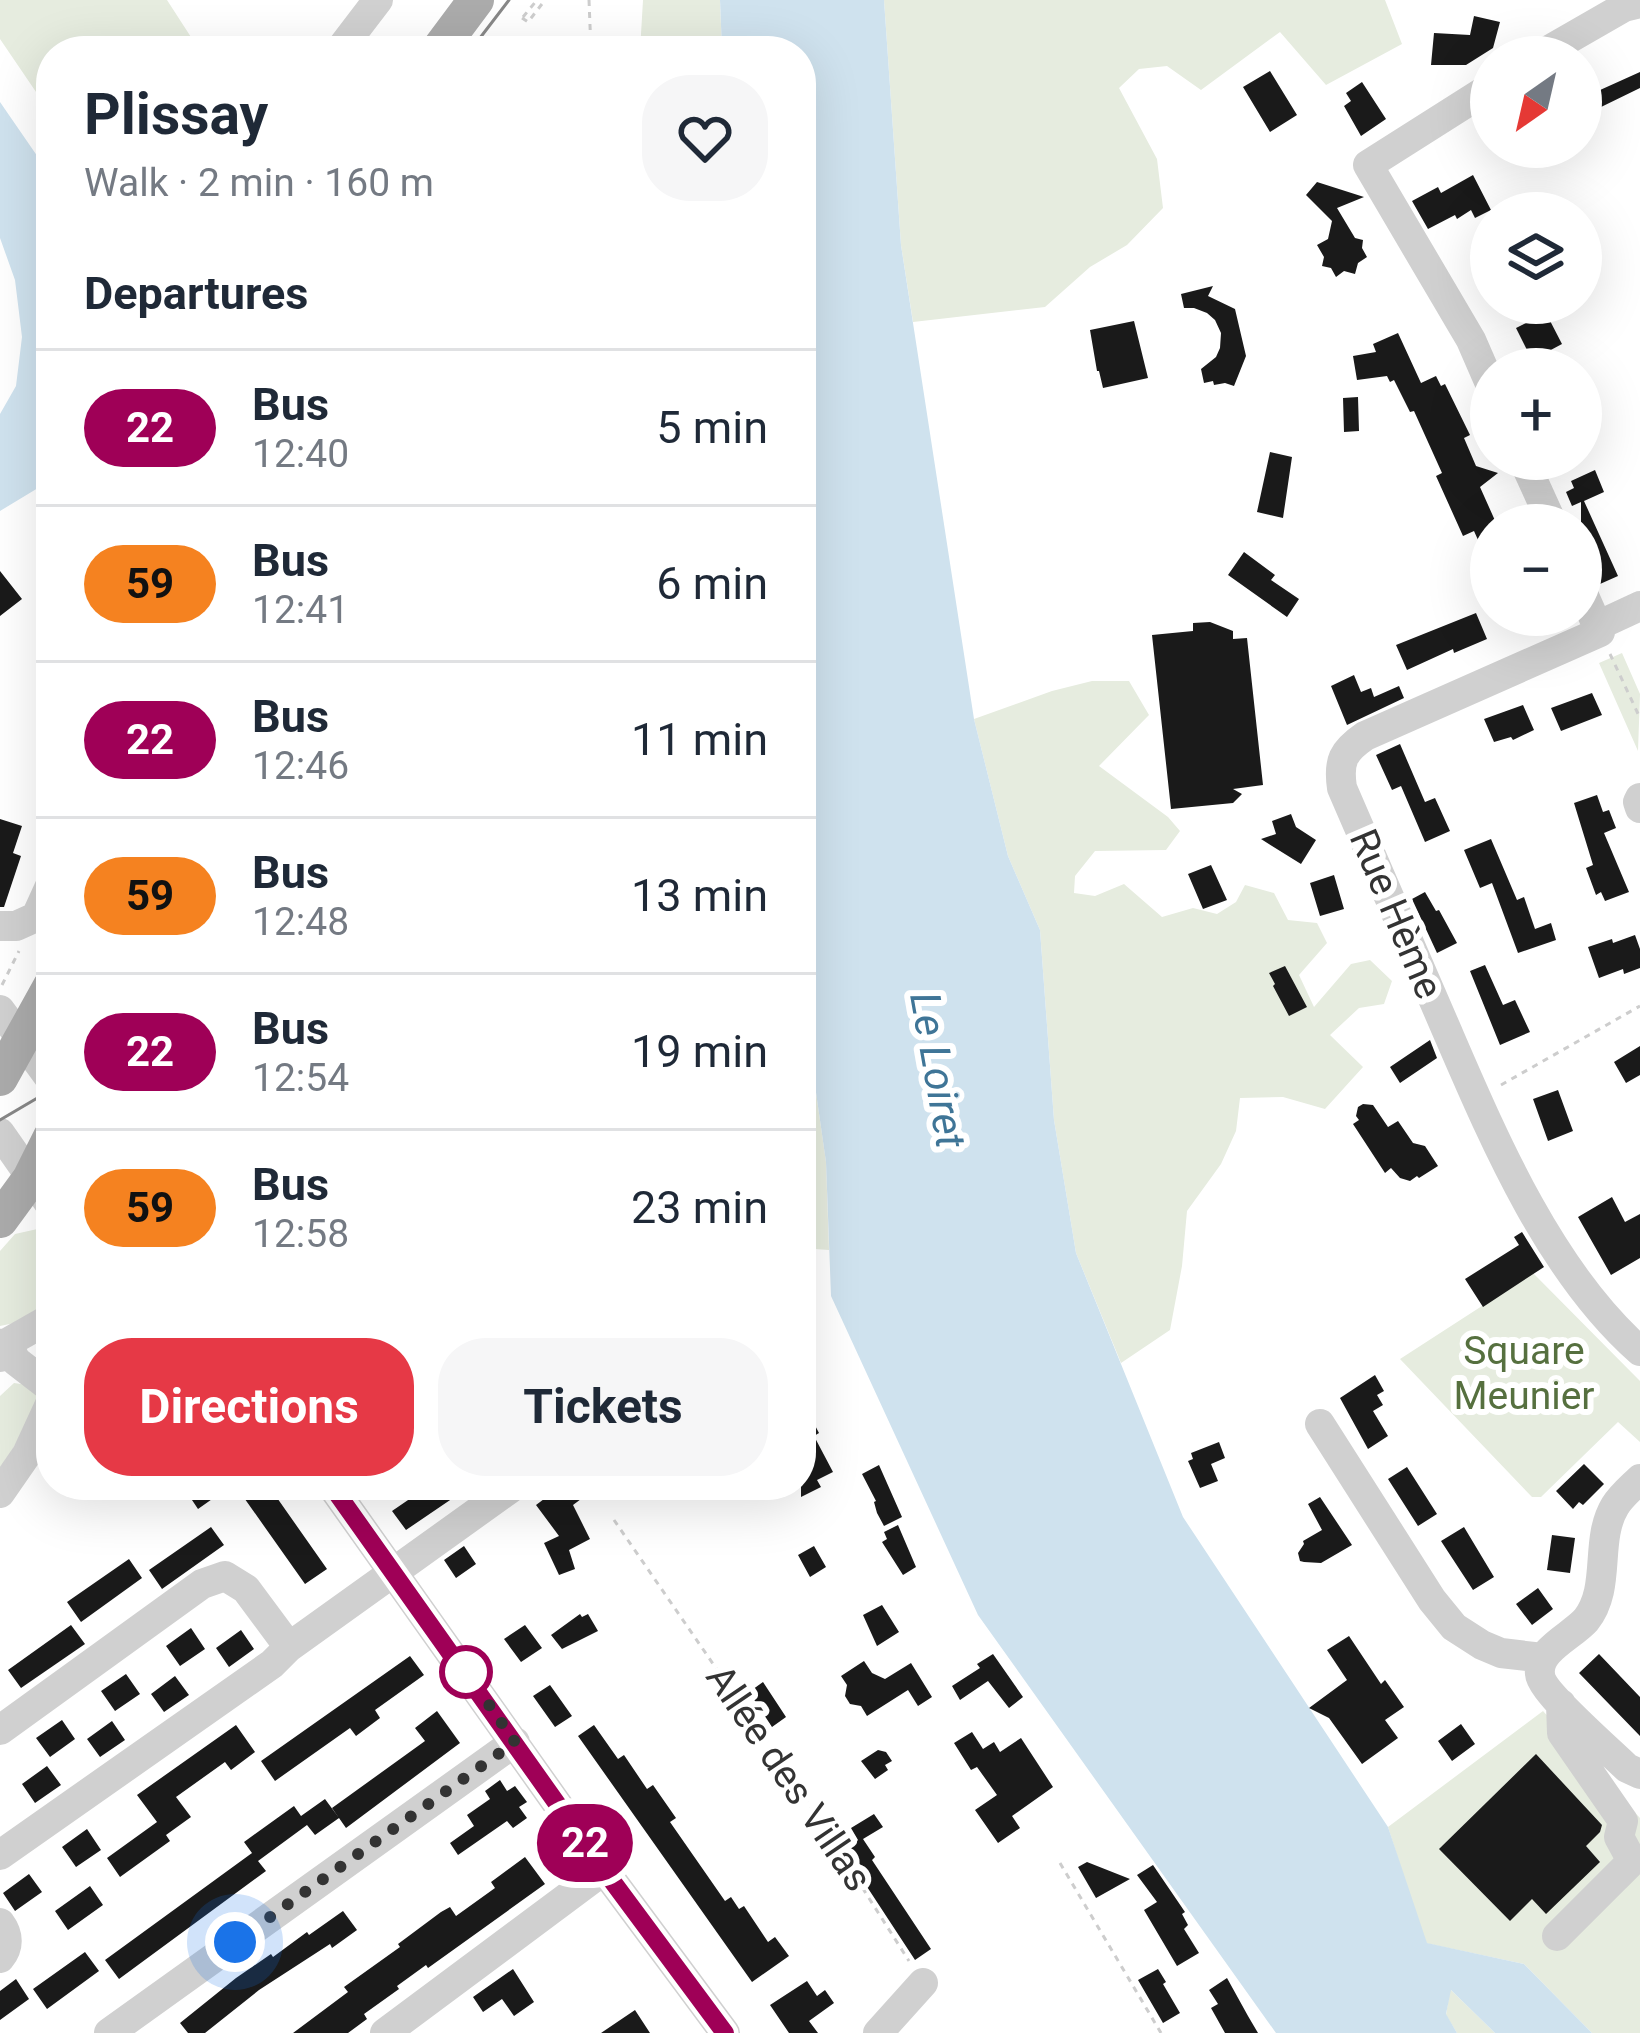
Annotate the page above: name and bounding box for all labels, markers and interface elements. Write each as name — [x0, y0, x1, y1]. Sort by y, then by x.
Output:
north arrow — [1470, 36, 1602, 168]
map controls — [1470, 36, 1602, 636]
button: heart — [642, 75, 768, 201]
text: Plissay — [84, 81, 268, 148]
text: Walk · 2 min · 160 m — [84, 160, 434, 206]
button: layers — [1470, 192, 1602, 324]
text: Departures — [84, 267, 308, 320]
button: + — [1470, 348, 1602, 480]
text: Bus — [252, 378, 329, 431]
text: 5 min — [656, 401, 768, 454]
text: 22 — [126, 403, 174, 452]
text: 12:40 — [252, 431, 349, 477]
button: − — [1470, 504, 1602, 636]
text: Bus — [252, 534, 329, 587]
text: 6 min — [656, 557, 768, 610]
text: 59 — [126, 559, 174, 608]
text: 12:41 — [252, 587, 349, 633]
text: Bus — [252, 690, 329, 743]
text: 11 min — [631, 713, 768, 766]
text: 22 — [126, 715, 174, 764]
text: 12:46 — [252, 743, 349, 789]
street label: Rue Hème — [1340, 822, 1452, 1006]
text: Bus — [252, 846, 329, 899]
text: 13 min — [631, 869, 768, 922]
text: 59 — [126, 871, 174, 920]
text: 12:48 — [252, 899, 349, 945]
water label: Le Loiret — [900, 988, 976, 1152]
text: Bus — [252, 1002, 329, 1055]
text: 19 min — [631, 1025, 768, 1078]
text: 22 — [126, 1027, 174, 1076]
text: 12:54 — [252, 1055, 349, 1101]
text: Bus — [252, 1158, 329, 1211]
text: 23 min — [631, 1181, 768, 1234]
text: 59 — [126, 1183, 174, 1232]
text: 12:58 — [252, 1211, 349, 1257]
park label: Square Meunier — [1453, 1328, 1595, 1419]
button: Directions — [84, 1338, 414, 1476]
button: Tickets — [438, 1338, 768, 1476]
unlabelled marker — [441, 1647, 491, 1697]
street label: Allée des Villas — [697, 1656, 881, 1900]
line badge: 22 — [531, 1804, 639, 1882]
text: 22 — [561, 1818, 609, 1867]
your location — [205, 1912, 265, 1972]

